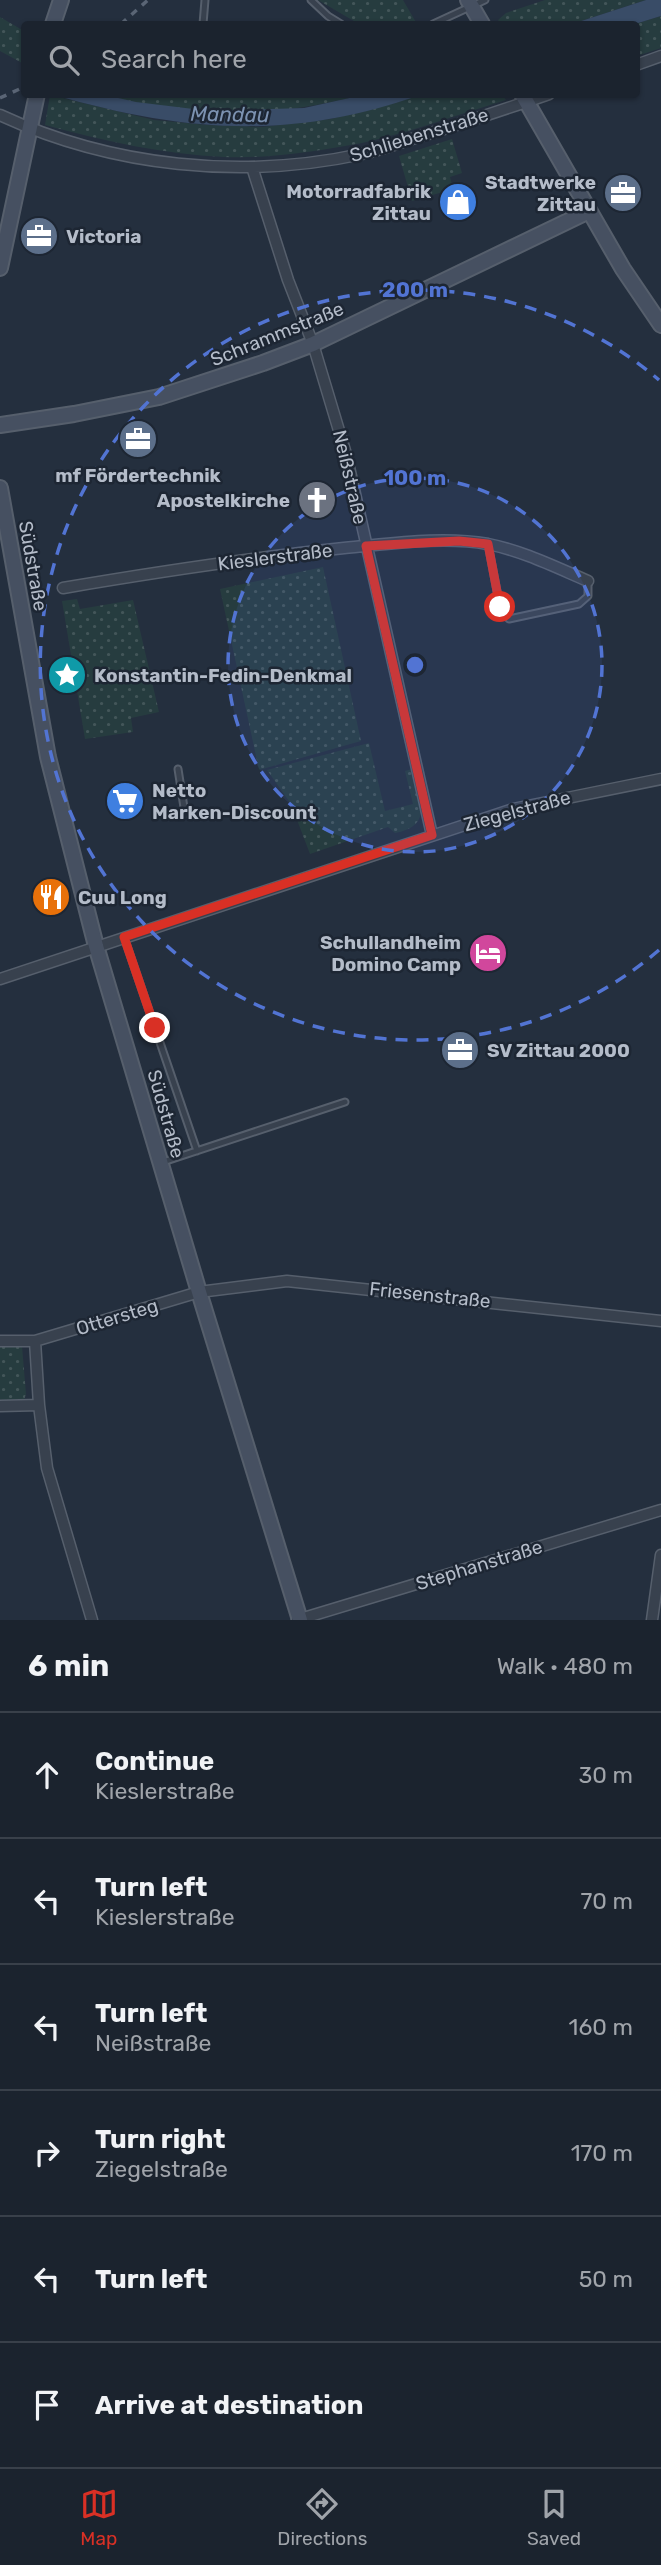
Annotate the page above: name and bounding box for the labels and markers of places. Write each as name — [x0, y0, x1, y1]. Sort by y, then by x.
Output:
place label: Stadtwerke Zittau — [485, 171, 596, 216]
office icon: Stadtwerke Zittau — [602, 172, 644, 214]
place label: Motorradfabrik Zittau — [286, 180, 431, 225]
shop icon: Motorradfabrik Zittau — [437, 181, 479, 223]
office icon: Victoria — [18, 215, 60, 257]
place label: Victoria — [66, 225, 141, 248]
office icon: mf Fördertechnik — [117, 418, 159, 460]
place label: mf Fördertechnik — [55, 464, 221, 487]
church icon: Apostelkirche — [296, 479, 338, 521]
place label: Apostelkirche — [157, 489, 290, 512]
centre of rings — [403, 653, 427, 677]
place icon: Konstantin-Fedin-Denkmal — [46, 654, 88, 696]
place label: Konstantin-Fedin-Denkmal — [94, 664, 352, 687]
place label: Netto Marken-Discount — [152, 779, 316, 824]
supermarket icon: Netto Marken-Discount — [104, 780, 146, 822]
restaurant icon: Cuu Long — [30, 876, 72, 918]
place label: Cuu Long — [78, 886, 167, 909]
place label: Schullandheim Domino Camp — [320, 931, 461, 976]
hotel icon: Schullandheim Domino Camp — [467, 932, 509, 974]
office icon: SV Zittau 2000 — [439, 1029, 481, 1071]
place label: SV Zittau 2000 — [487, 1039, 630, 1062]

